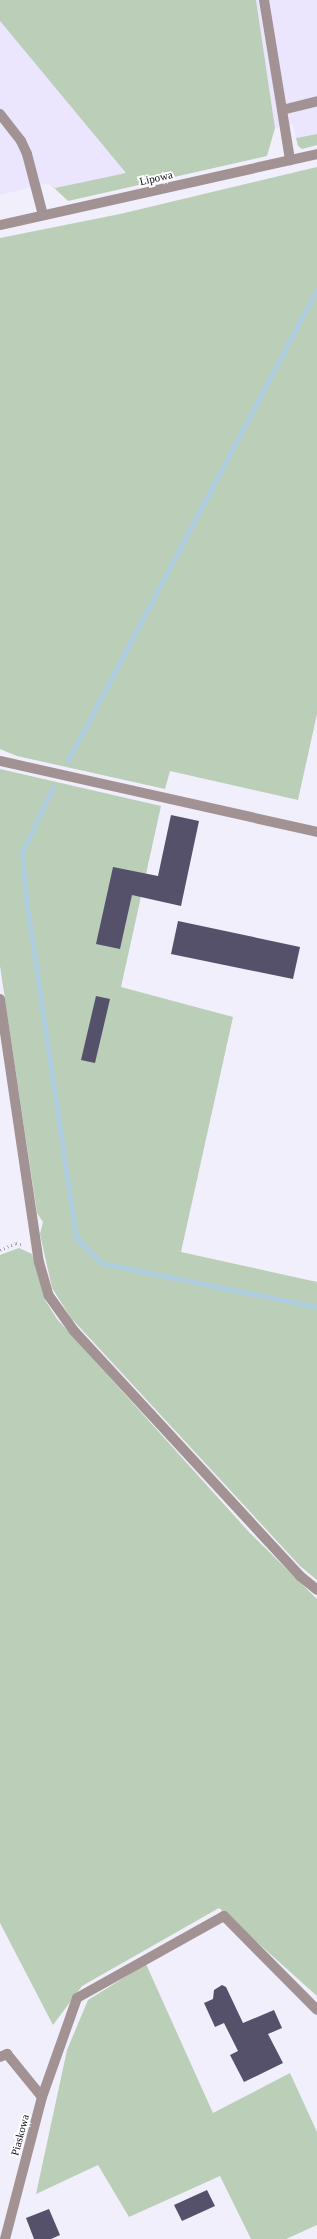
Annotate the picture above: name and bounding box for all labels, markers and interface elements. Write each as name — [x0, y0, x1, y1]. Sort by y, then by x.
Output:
street label: Lipowa — [138, 168, 174, 188]
street label: Piaskowa — [8, 2113, 32, 2157]

